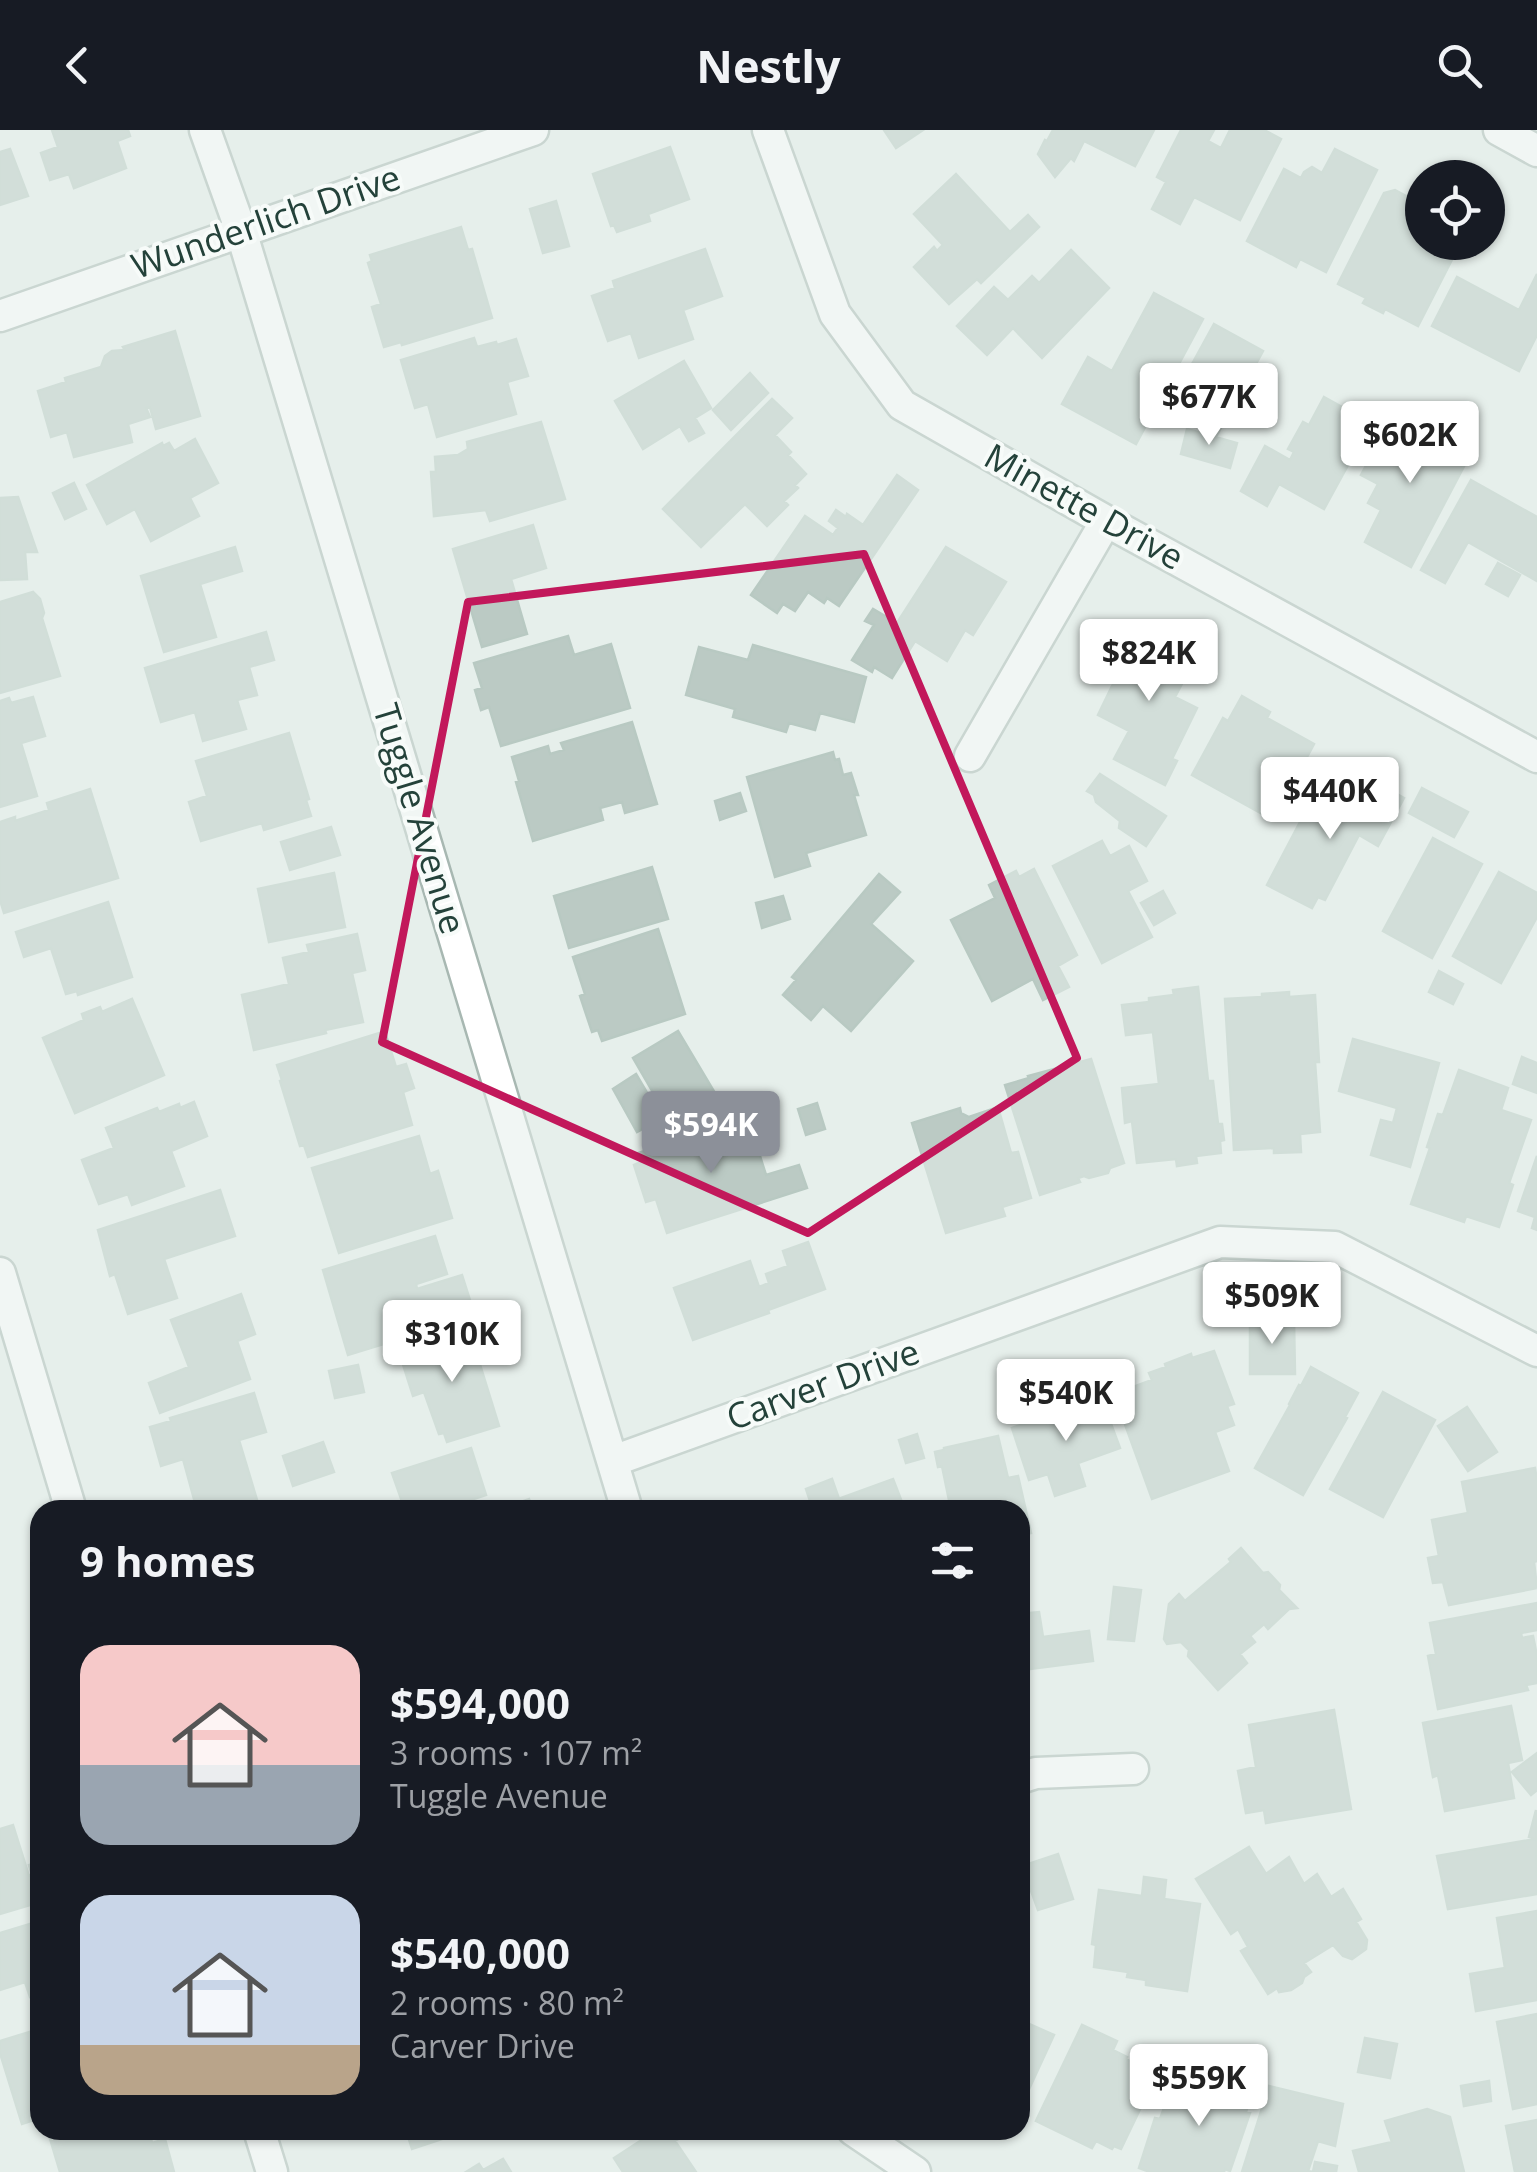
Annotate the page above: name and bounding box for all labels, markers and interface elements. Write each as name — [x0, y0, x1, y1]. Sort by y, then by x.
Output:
text: Nestly — [696, 35, 841, 96]
icon: back — [50, 38, 105, 93]
icon: search — [1432, 38, 1487, 93]
street label: Wunderlich Drive — [125, 153, 406, 289]
map controls — [1405, 160, 1505, 260]
button: locate — [1405, 160, 1505, 260]
pin: $677K — [1139, 363, 1279, 448]
text: $677K — [1162, 374, 1256, 417]
pin: $602K — [1340, 401, 1480, 486]
text: $602K — [1363, 412, 1457, 455]
street label: Minette Drive — [977, 432, 1193, 580]
pin: $824K — [1079, 619, 1219, 704]
text: $824K — [1102, 630, 1196, 673]
street label: Tuggle Avenue — [363, 698, 478, 939]
pin: $440K — [1260, 757, 1400, 842]
text: $440K — [1283, 768, 1377, 811]
pin: $594K — [641, 1091, 781, 1176]
text: $594K — [664, 1102, 758, 1145]
pin: $509K — [1202, 1262, 1342, 1347]
text: $509K — [1225, 1273, 1319, 1316]
pin: $310K — [382, 1300, 522, 1385]
text: $310K — [405, 1311, 499, 1354]
street label: Carver Drive — [720, 1327, 925, 1440]
pin: $540K — [996, 1359, 1136, 1444]
text: $540K — [1019, 1370, 1113, 1413]
text: 9 homes — [80, 1532, 255, 1589]
icon: filters — [925, 1533, 980, 1588]
text: $594,000 — [390, 1674, 570, 1731]
icon: home — [160, 1685, 280, 1805]
text: 3 rooms · 107 m² — [390, 1731, 642, 1774]
text: Tuggle Avenue — [390, 1774, 608, 1817]
text: $540,000 — [390, 1924, 570, 1981]
icon: home — [160, 1935, 280, 2055]
text: 2 rooms · 80 m² — [390, 1981, 624, 2024]
text: Carver Drive — [390, 2024, 575, 2067]
pin: $559K — [1129, 2044, 1269, 2129]
text: $559K — [1152, 2055, 1246, 2098]

